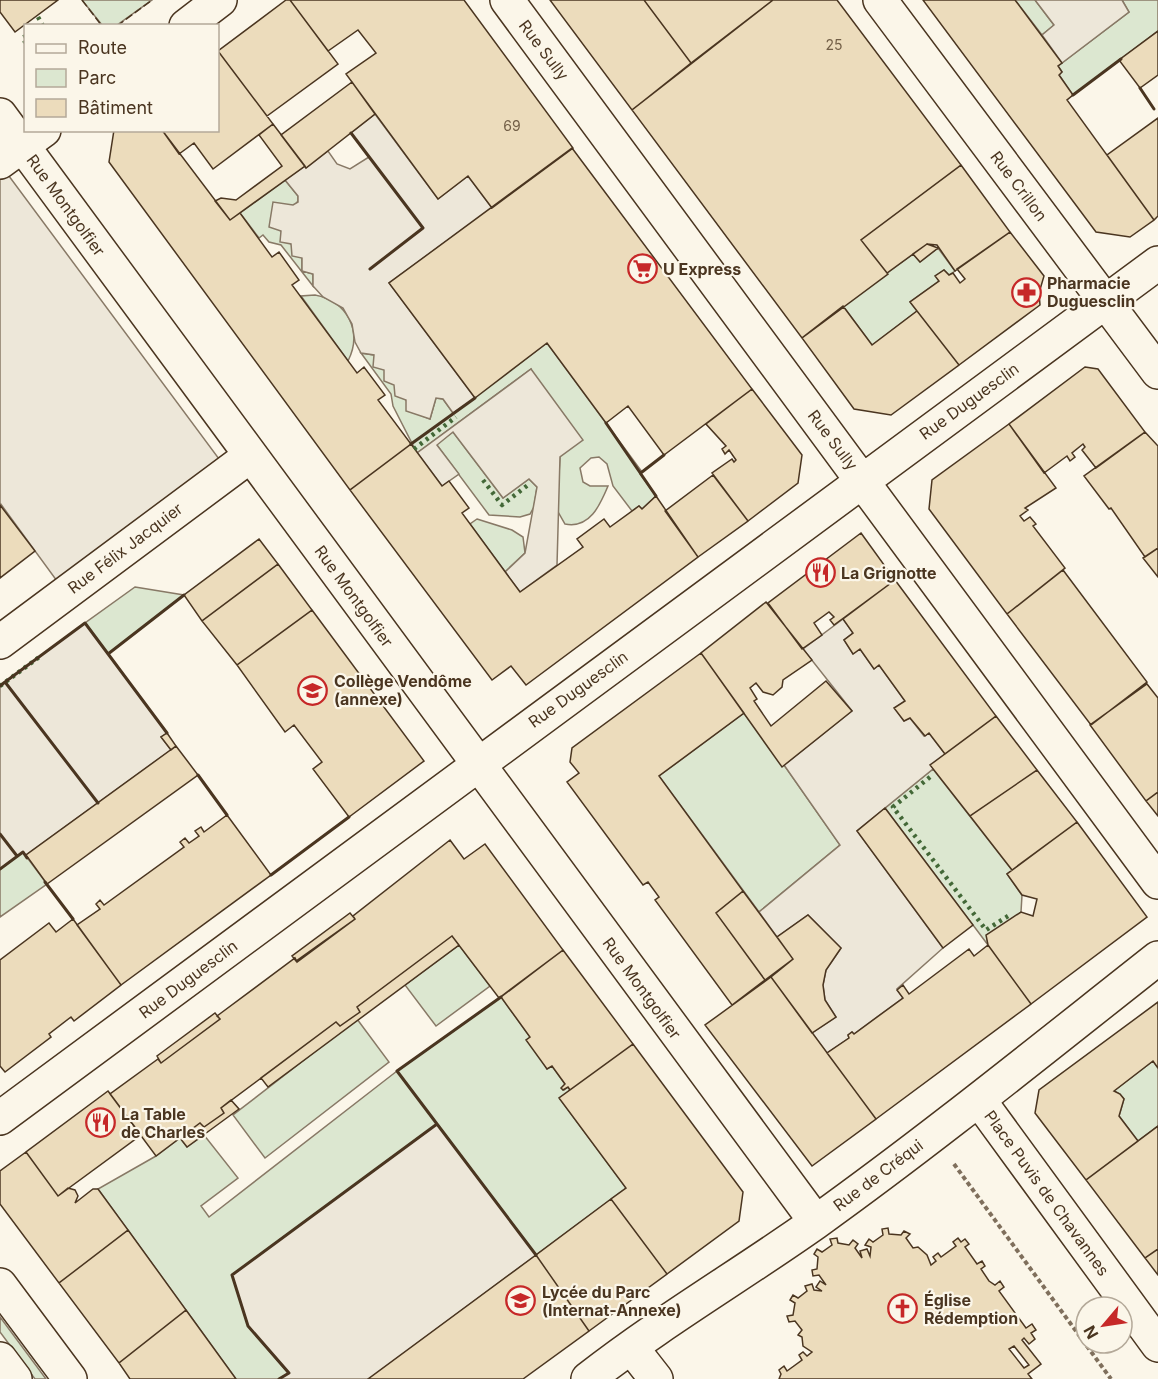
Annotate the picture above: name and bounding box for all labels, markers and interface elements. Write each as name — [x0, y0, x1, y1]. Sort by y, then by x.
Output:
street label: Rue Sully — [515, 16, 573, 84]
legend — [24, 24, 219, 132]
house number: 25 — [825, 36, 843, 53]
text: Route — [78, 37, 127, 58]
text: Parc — [78, 67, 116, 88]
text: Bâtiment — [78, 97, 153, 118]
house number: 69 — [503, 117, 521, 134]
street label: Rue Crillon — [986, 147, 1052, 225]
street label: Rue Montgolfier — [22, 150, 110, 260]
supermarket icon: U Express — [626, 253, 658, 285]
place label: U Express — [663, 259, 741, 279]
place label: Pharmacie Duguesclin — [1047, 273, 1135, 311]
pharmacy icon: Pharmacie Duguesclin — [1010, 276, 1042, 308]
street label: Rue Duguesclin — [915, 358, 1023, 444]
street label: Rue Sully — [804, 406, 862, 474]
street label: Rue Félix Jacquier — [64, 498, 186, 598]
street label: Rue Montgolfier — [310, 541, 398, 651]
restaurant icon: La Grignotte — [804, 557, 836, 589]
place label: La Grignotte — [841, 563, 937, 583]
street label: Rue Duguesclin — [524, 646, 632, 732]
place label: Collège Vendôme (annexe) — [334, 671, 472, 709]
school or university icon: Collège Vendôme (annexe) — [297, 674, 329, 706]
street label: Rue Montgolfier — [598, 933, 686, 1043]
street label: Rue Duguesclin — [135, 936, 241, 1022]
place label: La Table de Charles — [121, 1104, 205, 1142]
street label: Place Puvis de Chavannes — [980, 1106, 1114, 1280]
restaurant icon: La Table de Charles — [84, 1107, 116, 1139]
street label: Rue de Créqui — [829, 1135, 927, 1215]
place label: Lycée du Parc (Internat-Annexe) — [542, 1282, 682, 1320]
school or university icon: Lycée du Parc (Internat-Annexe) — [505, 1285, 537, 1317]
place label: Église Rédemption — [924, 1290, 1018, 1328]
church icon: Église Rédemption — [887, 1293, 919, 1325]
north arrow — [1074, 1295, 1134, 1355]
text: N — [1079, 1322, 1103, 1342]

